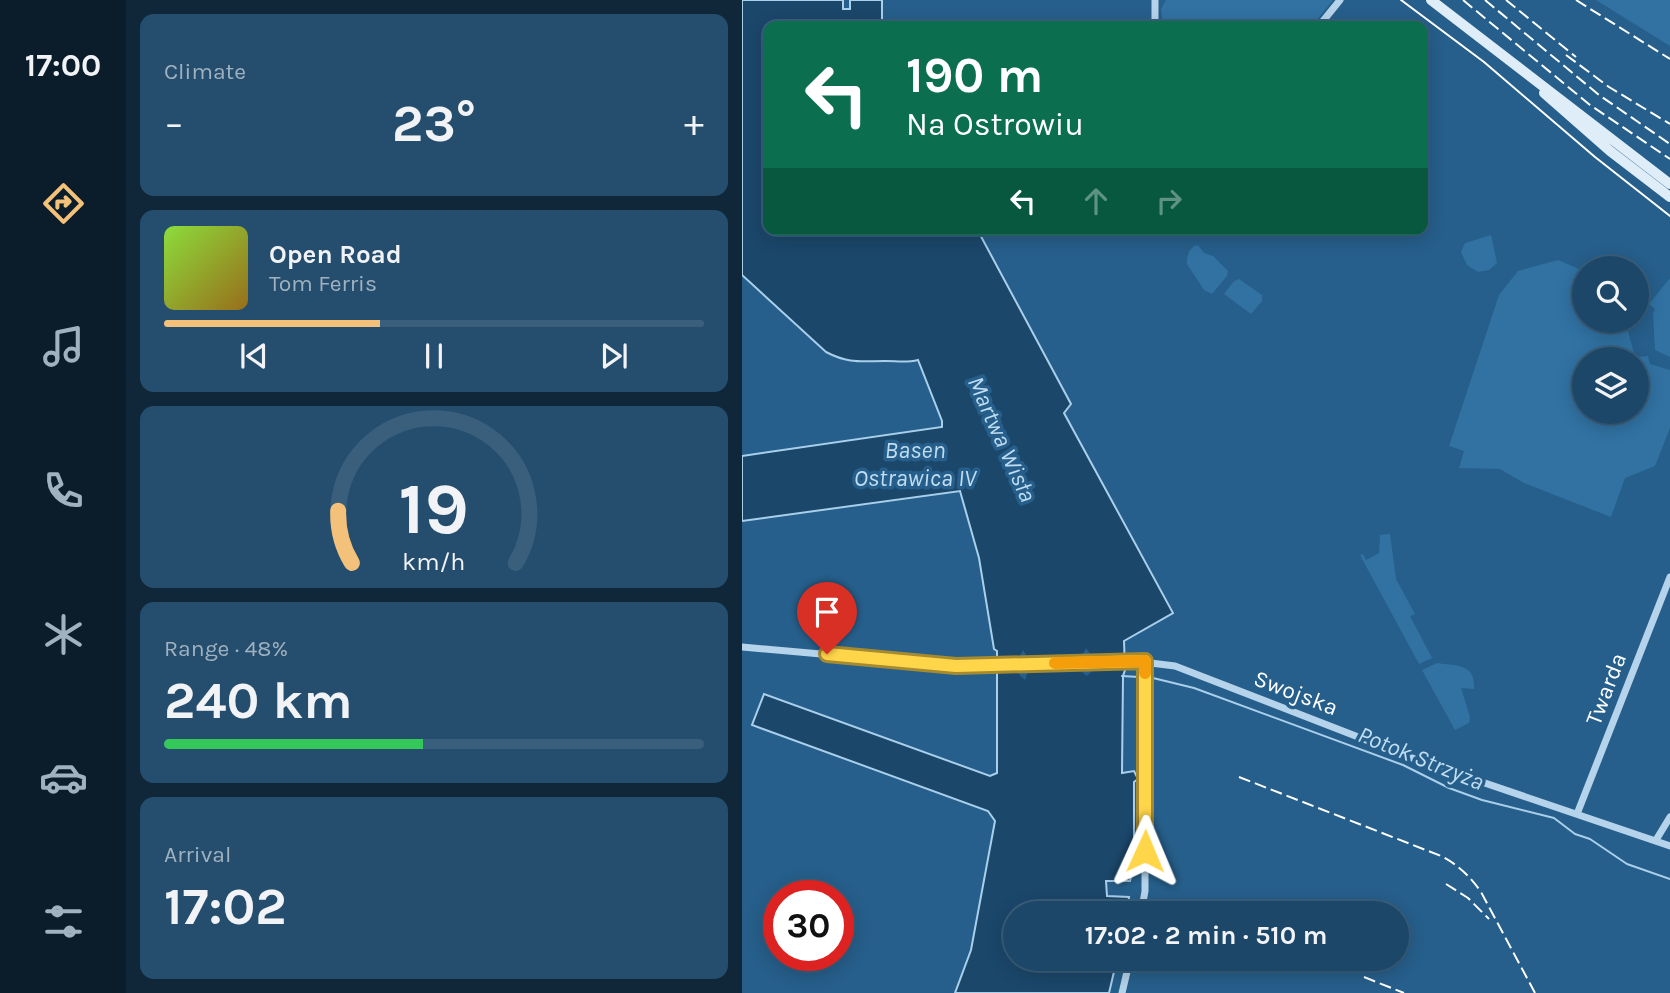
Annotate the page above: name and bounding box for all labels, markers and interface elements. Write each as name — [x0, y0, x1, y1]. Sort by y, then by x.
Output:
text: 17:00 — [25, 47, 101, 84]
text: 190 m — [906, 47, 1043, 104]
icon: left — [791, 49, 882, 140]
text: Climate — [164, 58, 246, 85]
text: 23° — [392, 93, 476, 154]
text: − — [164, 101, 184, 146]
text: + — [684, 101, 704, 146]
text: Na Ostrowiu — [906, 106, 1084, 143]
icon: directions — [39, 179, 88, 228]
icon: left — [1004, 182, 1042, 220]
icon: ahead — [1077, 182, 1115, 220]
icon: right — [1150, 182, 1188, 220]
text: Open Road — [269, 239, 402, 270]
map controls — [1572, 256, 1649, 424]
button: search — [1572, 256, 1649, 333]
text: Tom Ferris — [269, 270, 377, 297]
icon: music — [39, 322, 88, 371]
icon: previous — [235, 337, 273, 375]
icon: pause — [415, 337, 453, 375]
icon: next — [595, 337, 633, 375]
button: layers — [1572, 347, 1649, 424]
water label: Martwa Wisła — [962, 372, 1042, 506]
water label: Basen Ostrawica IV — [854, 436, 978, 492]
icon: phone — [39, 466, 88, 515]
text: 19 — [399, 466, 469, 551]
text: km/h — [402, 546, 466, 575]
pin — [797, 582, 857, 654]
icon: arrive — [808, 593, 846, 631]
icon: climate — [39, 610, 88, 659]
text: Range · 48% — [164, 635, 288, 662]
street label: Twarda — [1580, 649, 1632, 729]
street label: Swojska — [1250, 665, 1342, 721]
text: 240 km — [164, 670, 353, 731]
water label: Potok Strzyża — [1354, 720, 1488, 796]
icon: car — [39, 753, 88, 802]
position arrow — [1108, 814, 1182, 888]
text: Arrival — [164, 841, 231, 868]
text: 17:02 — [164, 876, 287, 937]
speed limit sign: 30 — [763, 880, 854, 971]
icon: filters — [39, 897, 88, 946]
text: 17:02 · 2 min · 510 m — [1085, 920, 1327, 951]

